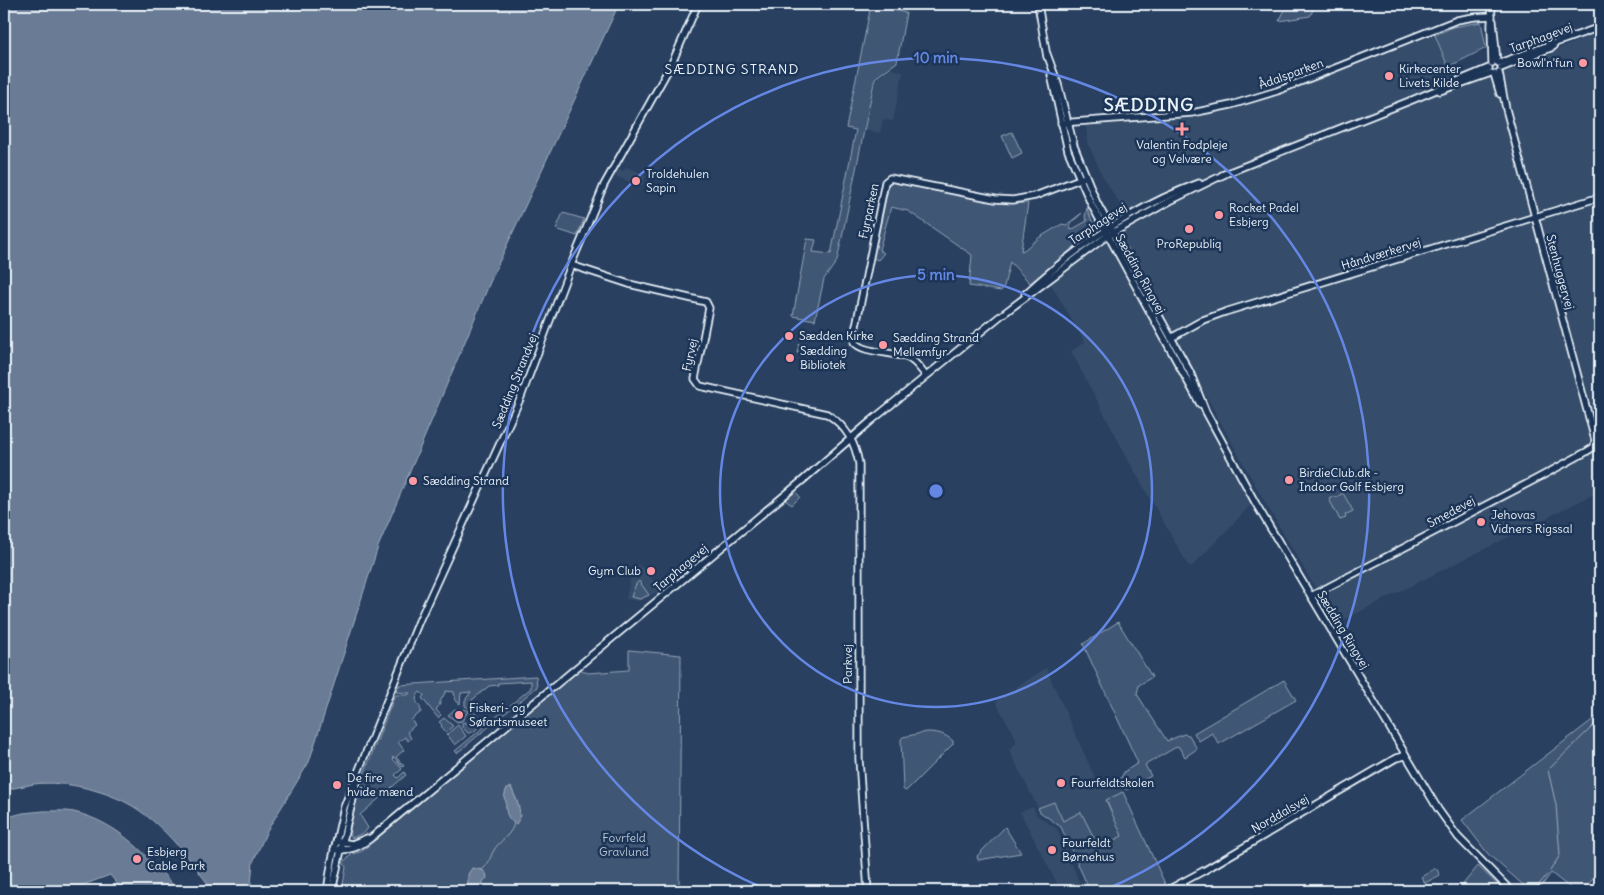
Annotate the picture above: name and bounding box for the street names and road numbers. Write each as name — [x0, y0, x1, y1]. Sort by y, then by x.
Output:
street label: Tarphagevej — [1507, 19, 1574, 56]
street label: Ådalsparken — [1256, 55, 1325, 92]
street label: Fyrparken — [855, 182, 882, 240]
street label: Tarphagevej — [1066, 199, 1129, 248]
street label: Sædding Ringvej — [1112, 231, 1169, 316]
street label: Stenhuggervej — [1543, 233, 1578, 311]
street label: Håndværkervej — [1339, 234, 1423, 273]
street label: Sædding Strandvej — [489, 331, 540, 431]
street label: Fyrvej — [679, 337, 700, 373]
street label: Smedevej — [1424, 493, 1477, 530]
street label: Tarphagevej — [651, 541, 711, 595]
street label: Sædding Ringvej — [1314, 588, 1373, 672]
street label: Parkvej — [840, 644, 855, 684]
street label: Norddalsvej — [1248, 791, 1311, 836]

